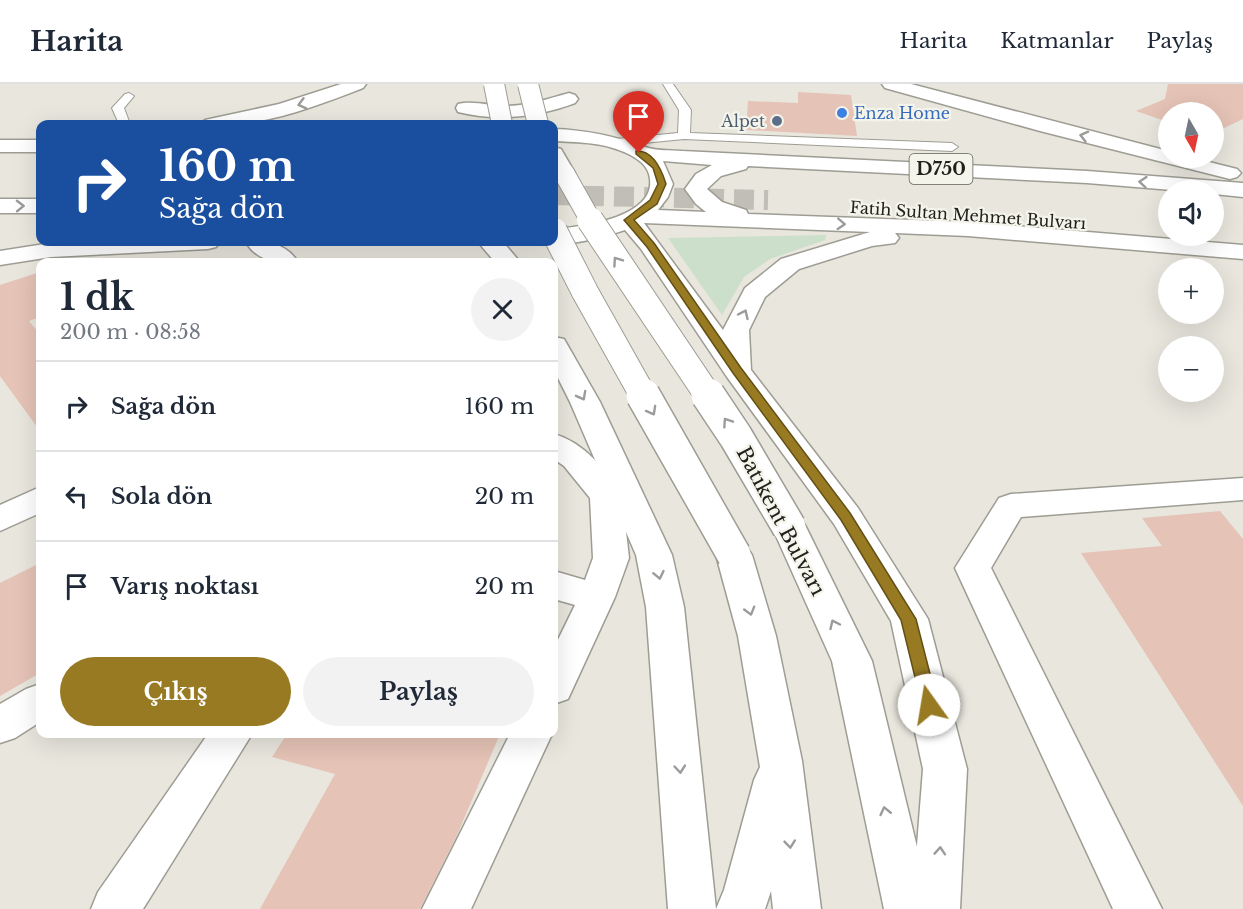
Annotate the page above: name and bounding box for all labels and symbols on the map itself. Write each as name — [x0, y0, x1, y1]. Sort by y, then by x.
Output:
pin — [613, 91, 664, 153]
one-way arrow — [297, 97, 307, 110]
north arrow — [1158, 102, 1224, 168]
place label: Enza Home — [854, 103, 950, 123]
marker: Enza Home — [835, 106, 849, 120]
place label: Alpet — [720, 111, 765, 131]
marker: Alpet — [770, 114, 784, 128]
one-way arrow — [1080, 131, 1090, 144]
road number: D750 — [910, 154, 972, 184]
one-way arrow — [1138, 176, 1147, 189]
street label: Fatih Sultan Mehmet Bulvarı — [849, 197, 1087, 233]
one-way arrow — [16, 200, 25, 212]
one-way arrow — [837, 217, 846, 230]
one-way arrow — [613, 257, 624, 268]
one-way arrow — [736, 310, 748, 321]
one-way arrow — [575, 390, 586, 401]
one-way arrow — [645, 405, 656, 415]
one-way arrow — [723, 418, 734, 429]
street label: Batıkent Bulvarı — [732, 442, 830, 600]
one-way arrow — [651, 570, 664, 580]
one-way arrow — [742, 606, 755, 616]
one-way arrow — [829, 619, 841, 630]
position arrow — [897, 673, 961, 737]
one-way arrow — [673, 764, 686, 773]
one-way arrow — [880, 806, 893, 816]
one-way arrow — [783, 840, 796, 849]
one-way arrow — [933, 846, 946, 855]

